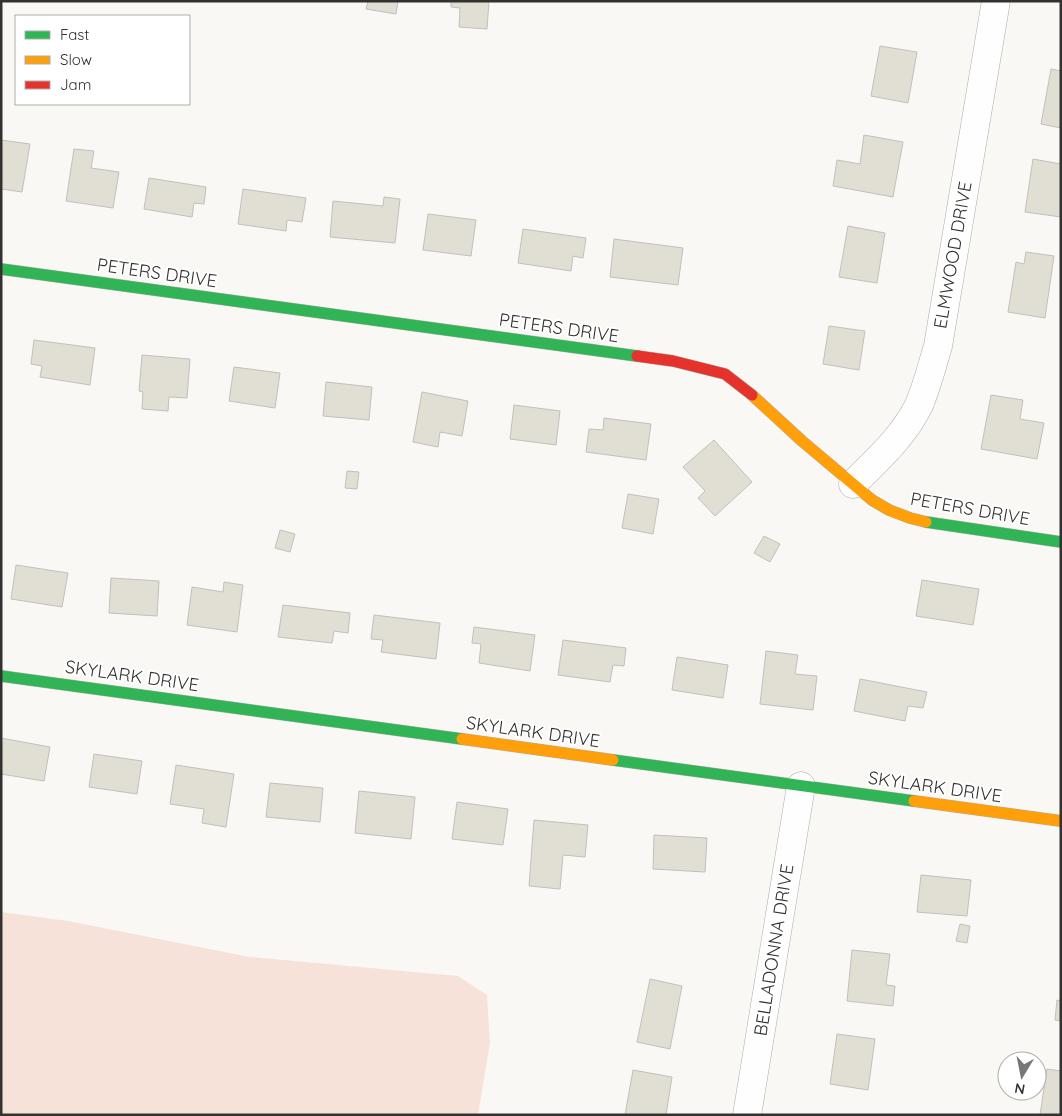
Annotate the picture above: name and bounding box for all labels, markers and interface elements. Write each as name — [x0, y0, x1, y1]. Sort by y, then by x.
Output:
legend — [15, 15, 190, 105]
text: Fast — [60, 25, 89, 44]
text: Slow — [60, 50, 92, 69]
text: Jam — [60, 75, 91, 94]
street label: ELMWOOD DRIVE — [928, 179, 977, 330]
street label: PETERS DRIVE — [96, 253, 219, 292]
street label: PETERS DRIVE — [498, 308, 621, 347]
street label: PETERS DRIVE — [909, 487, 1032, 530]
street label: SKYLARK DRIVE — [64, 655, 200, 696]
street label: SKYLARK DRIVE — [465, 711, 601, 752]
street label: SKYLARK DRIVE — [867, 766, 1003, 807]
street label: BELLADONNA DRIVE — [749, 862, 798, 1038]
north arrow — [997, 1051, 1047, 1101]
text: N — [1013, 1079, 1026, 1099]

